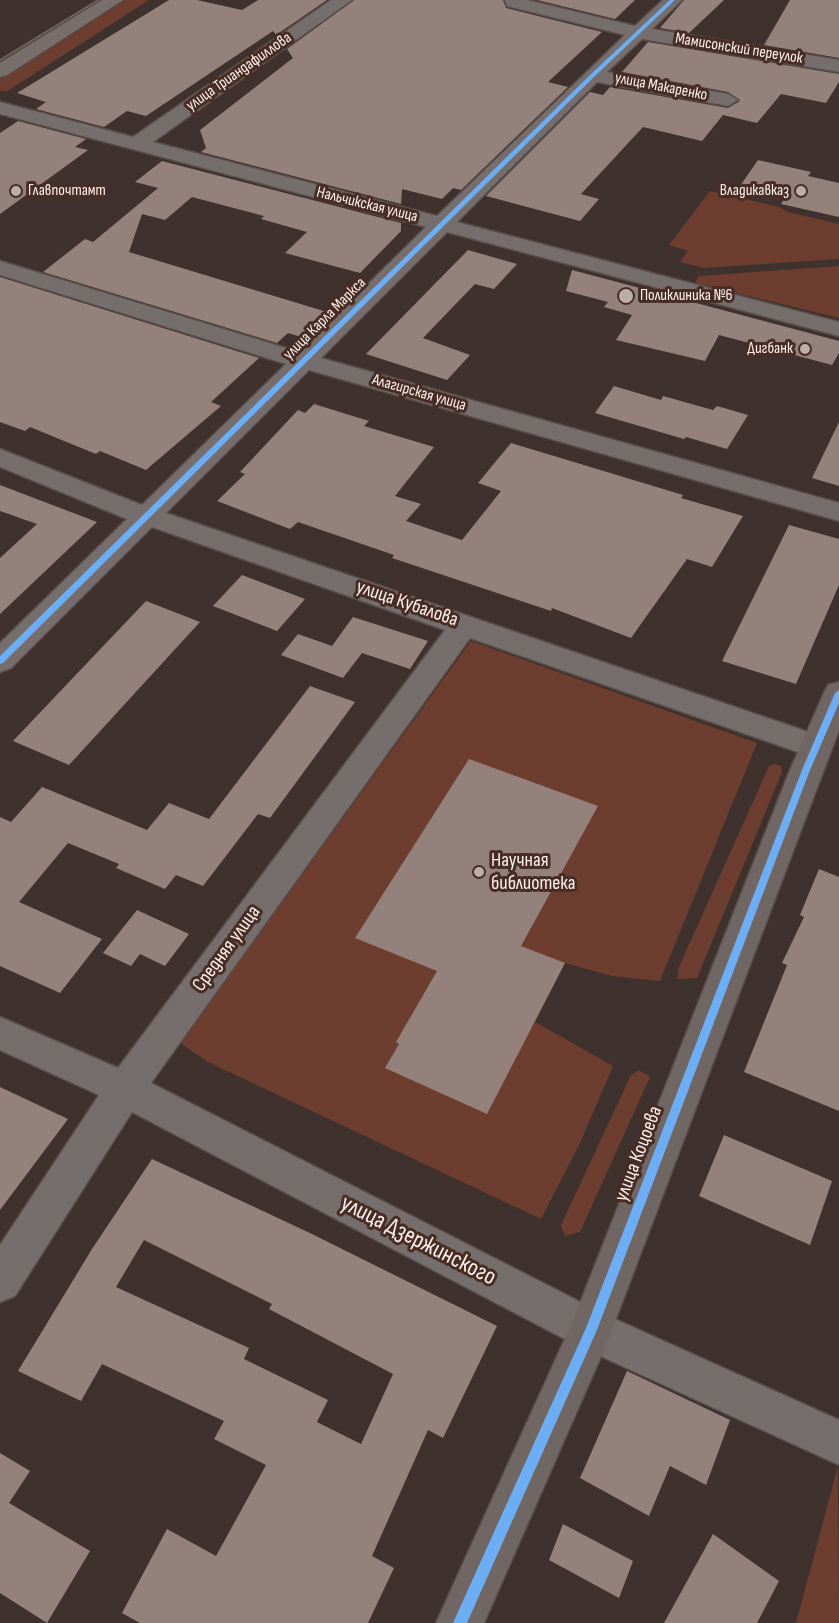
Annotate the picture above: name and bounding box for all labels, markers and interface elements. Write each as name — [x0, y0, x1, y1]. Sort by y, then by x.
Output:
street label: улица Триандафиллова — [183, 28, 295, 116]
street label: Мамисонский переулок — [674, 29, 804, 69]
street label: улица Макаренко — [613, 69, 709, 105]
place label: Главпочтамт — [28, 181, 106, 201]
place label: Владикавказ — [720, 181, 789, 201]
street label: Нальчикская улица — [314, 183, 420, 227]
marker: Главпочтамт — [9, 184, 23, 198]
marker: Владикавказ — [794, 184, 808, 198]
street label: улица Карла Маркса — [280, 274, 370, 364]
place label: Поликлиника №6 — [640, 286, 732, 306]
marker: Поликлиника №6 — [617, 287, 635, 305]
place label: Дигбанк — [747, 339, 793, 359]
marker: Дигбанк — [798, 342, 812, 356]
street label: Алагирская улица — [370, 370, 468, 416]
street label: улица Кубалова — [353, 575, 461, 633]
place label: Научная библиотека — [491, 849, 575, 896]
marker: Научная библиотека — [472, 865, 486, 879]
street label: Средняя улица — [188, 901, 266, 997]
street label: улица Коцоева — [610, 1103, 668, 1205]
street label: улица Дзержинского — [335, 1189, 501, 1293]

